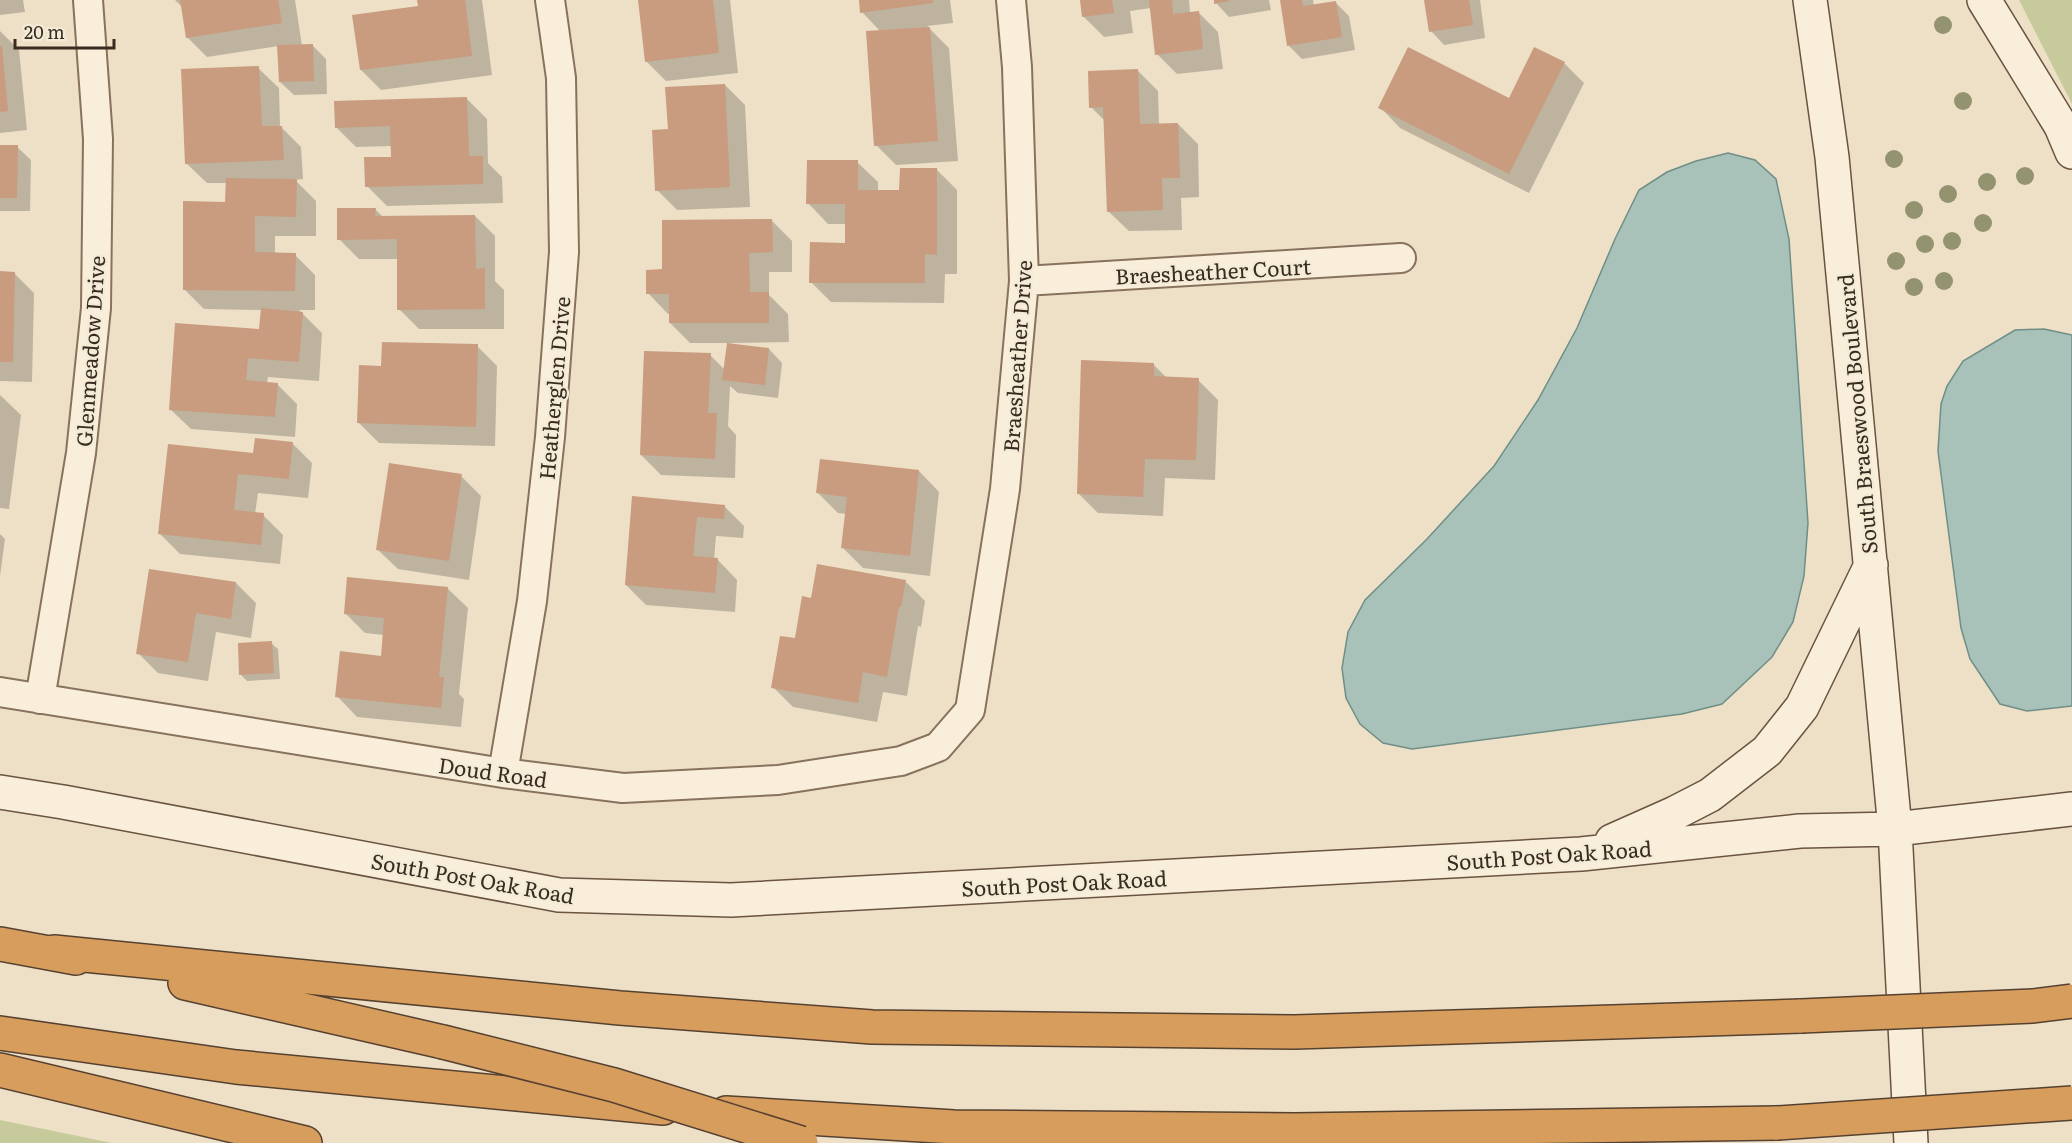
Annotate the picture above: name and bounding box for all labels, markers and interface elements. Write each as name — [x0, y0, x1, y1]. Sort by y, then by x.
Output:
scale bar — [15, 12, 114, 50]
text: 20 m — [24, 18, 65, 45]
street label: Braesheather Court — [1114, 249, 1312, 291]
street label: Glenmeadow Drive — [67, 254, 111, 448]
street label: Braesheather Drive — [994, 259, 1038, 453]
street label: South Braeswood Boulevard — [1828, 272, 1884, 555]
street label: Heatherglen Drive — [530, 295, 576, 481]
street label: Doud Road — [437, 748, 550, 794]
street label: South Post Oak Road — [1445, 831, 1653, 877]
street label: South Post Oak Road — [369, 844, 577, 910]
street label: South Post Oak Road — [960, 861, 1168, 903]

